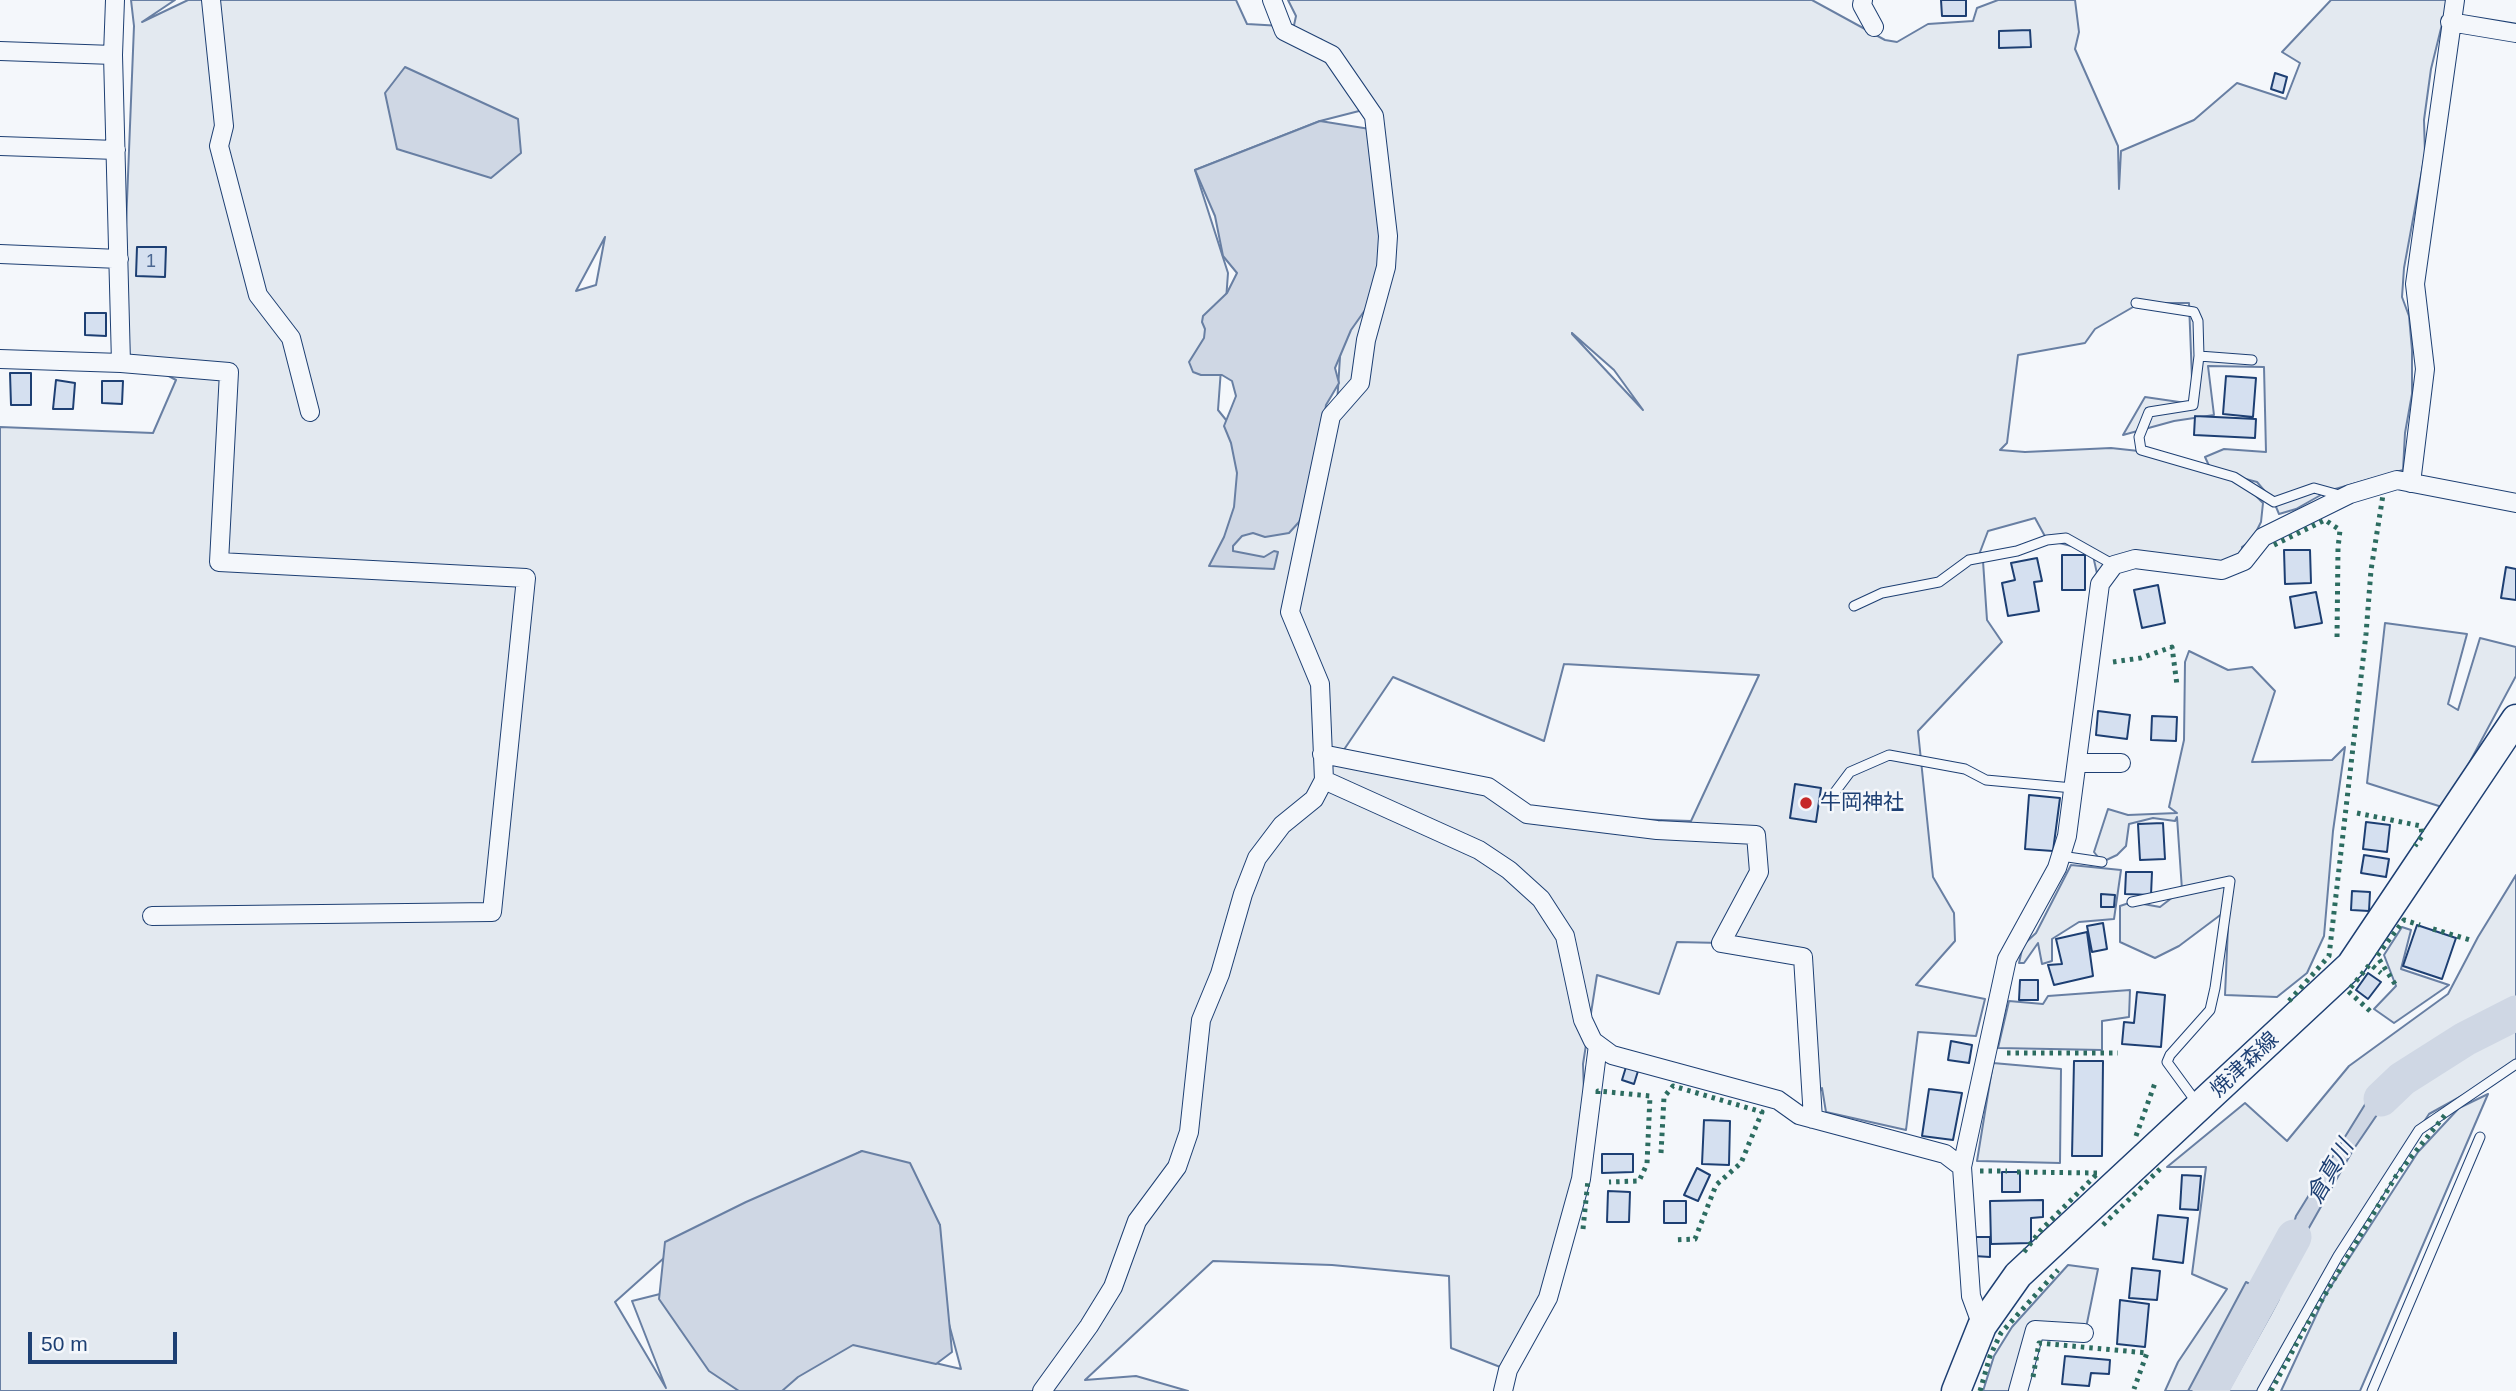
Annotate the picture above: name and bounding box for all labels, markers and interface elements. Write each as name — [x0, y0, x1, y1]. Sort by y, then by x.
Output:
house number: 1 — [146, 251, 156, 273]
place label: 牛岡神社 — [1820, 790, 1904, 816]
marker: 牛岡神社 — [1798, 795, 1814, 811]
street label: 焼津森線 — [2206, 1027, 2284, 1103]
water label: 倉真川 — [2302, 1135, 2360, 1209]
scale bar — [32, 1318, 180, 1362]
text: 50 m — [41, 1332, 88, 1355]

